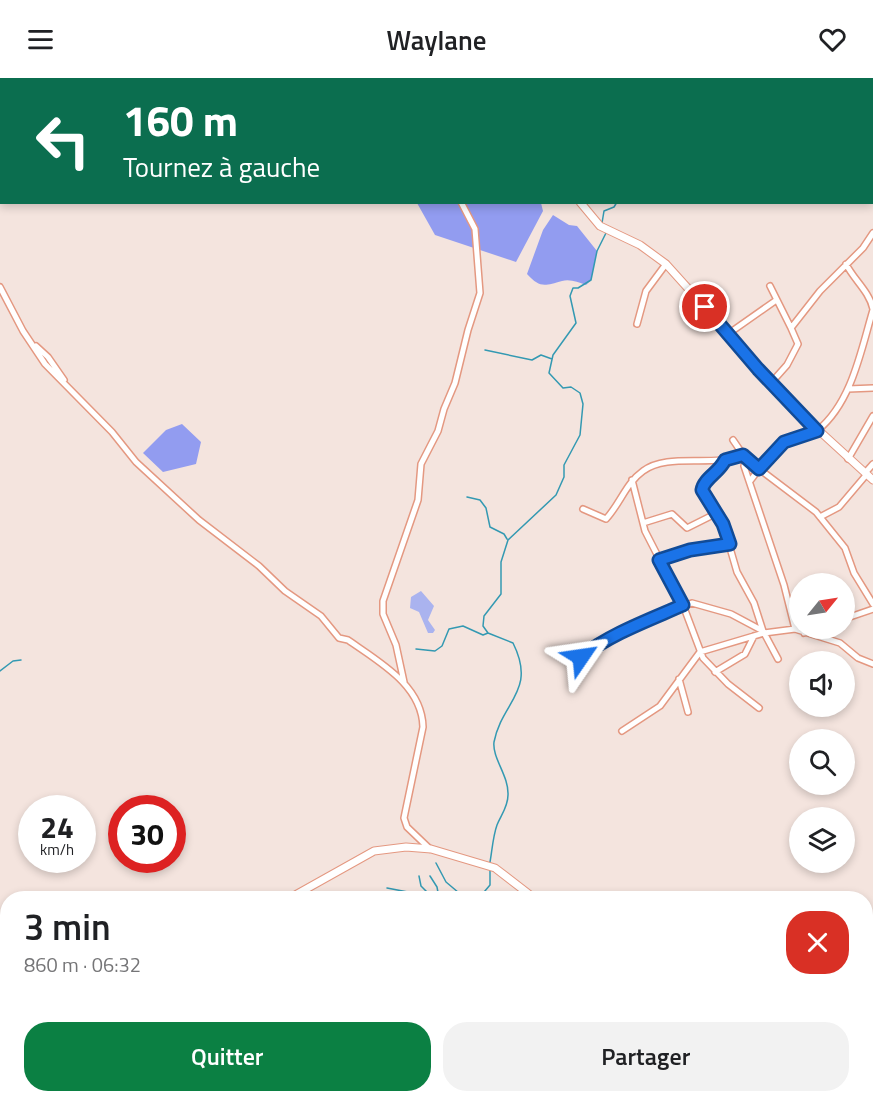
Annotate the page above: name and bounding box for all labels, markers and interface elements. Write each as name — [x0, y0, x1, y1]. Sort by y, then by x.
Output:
text: Waylane — [387, 19, 486, 60]
icon: menu — [24, 23, 57, 56]
icon: heart — [816, 23, 849, 56]
text: 160 m — [123, 88, 238, 152]
icon: left — [24, 102, 102, 180]
text: Tournez à gauche — [123, 146, 320, 187]
pin — [679, 281, 730, 332]
icon: arrive — [688, 290, 721, 323]
north arrow — [789, 573, 855, 639]
map controls — [789, 573, 855, 873]
position arrow — [549, 625, 613, 689]
button: sound — [789, 651, 855, 717]
button: search — [789, 729, 855, 795]
speed limit sign: 30 — [108, 795, 186, 873]
text: 24 — [40, 804, 74, 850]
button: layers — [789, 807, 855, 873]
text: km/h — [40, 838, 74, 861]
text: 3 min — [24, 899, 111, 954]
button: close — [786, 911, 849, 974]
text: 860 m · 06:32 — [24, 949, 141, 980]
button: Quitter — [24, 1022, 431, 1091]
button: Partager — [443, 1022, 849, 1091]

